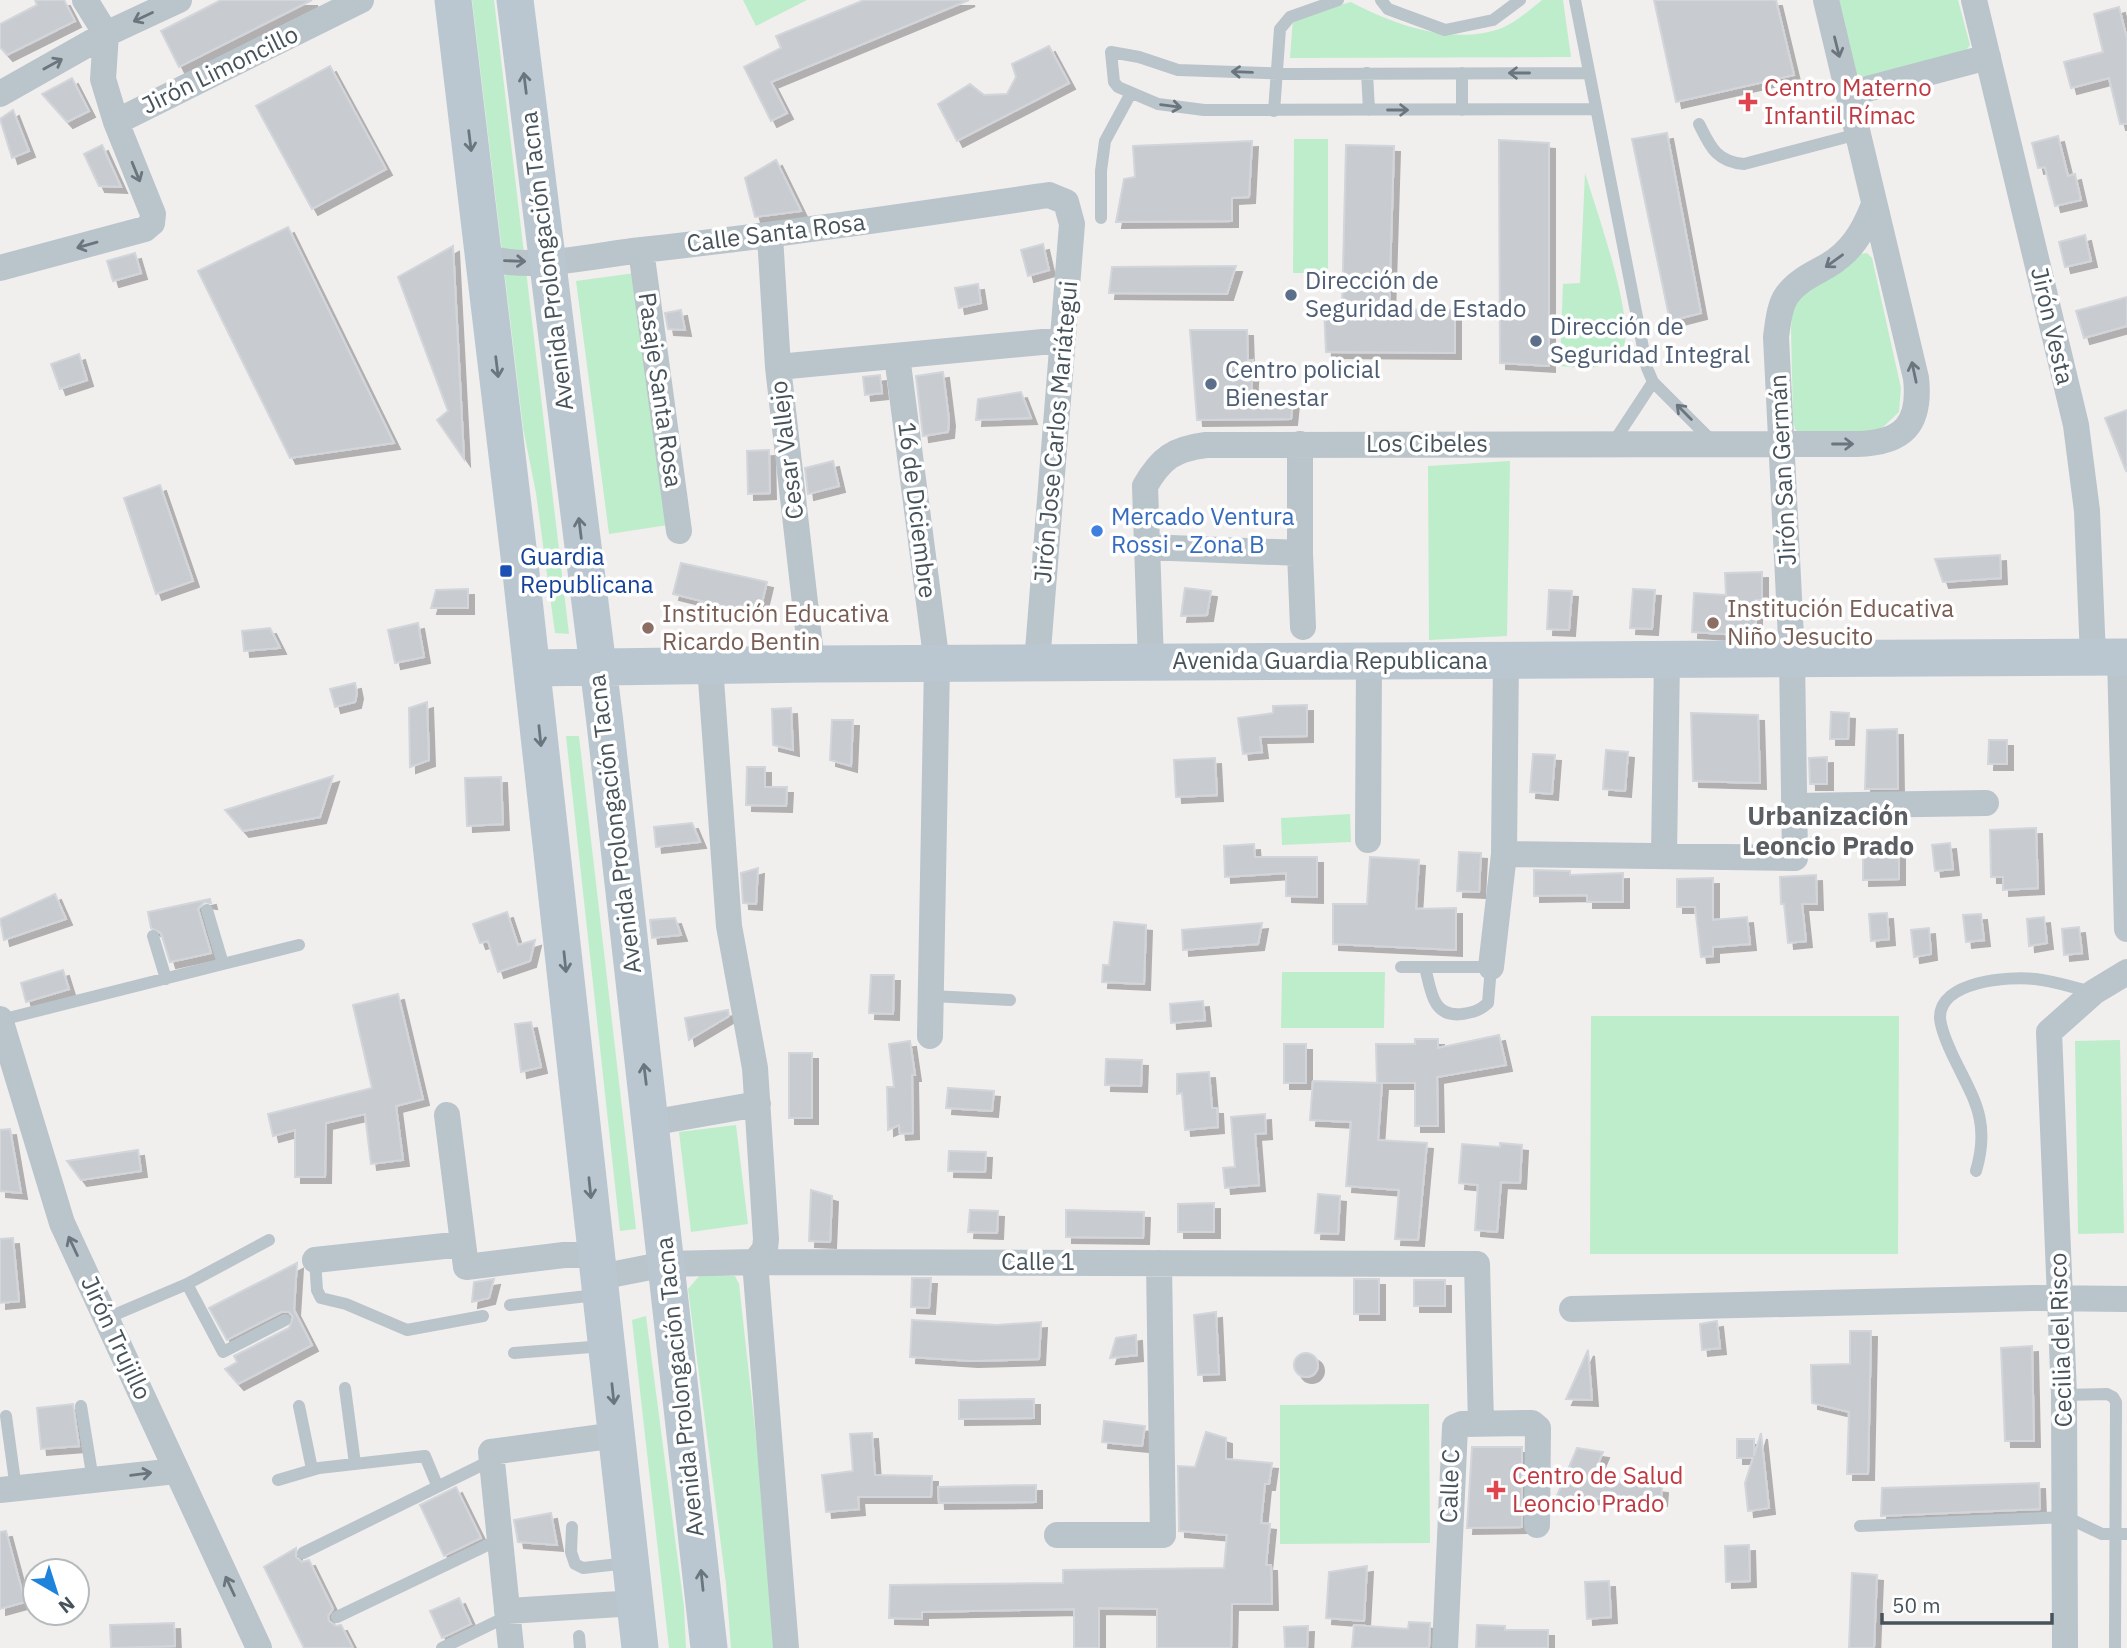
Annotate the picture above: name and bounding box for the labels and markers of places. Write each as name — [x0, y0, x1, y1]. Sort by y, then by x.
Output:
place label: Centro Materno Infantil Rímac — [1764, 71, 1932, 131]
marker: Centro Materno Infantil Rímac — [1738, 92, 1758, 112]
place label: Dirección de Seguridad de Estado — [1305, 264, 1526, 324]
marker: Dirección de Seguridad de Estado — [1283, 287, 1299, 303]
place label: Dirección de Seguridad Integral — [1550, 310, 1750, 370]
marker: Dirección de Seguridad Integral — [1528, 333, 1544, 349]
place label: Centro policial Bienestar — [1225, 353, 1380, 413]
marker: Centro policial Bienestar — [1203, 376, 1219, 392]
place label: Mercado Ventura Rossi - Zona B — [1111, 500, 1295, 560]
marker: Mercado Ventura Rossi - Zona B — [1089, 523, 1105, 539]
place label: Guardia Republicana — [520, 540, 654, 600]
marker: Guardia Republicana — [498, 563, 514, 579]
place label: Institución Educativa Niño Jesucito — [1727, 592, 1954, 652]
place label: Institución Educativa Ricardo Bentin — [662, 597, 889, 657]
marker: Institución Educativa Niño Jesucito — [1705, 615, 1721, 631]
marker: Institución Educativa Ricardo Bentin — [640, 620, 656, 636]
place label: Centro de Salud Leoncio Prado — [1512, 1459, 1684, 1519]
marker: Centro de Salud Leoncio Prado — [1486, 1480, 1506, 1500]

